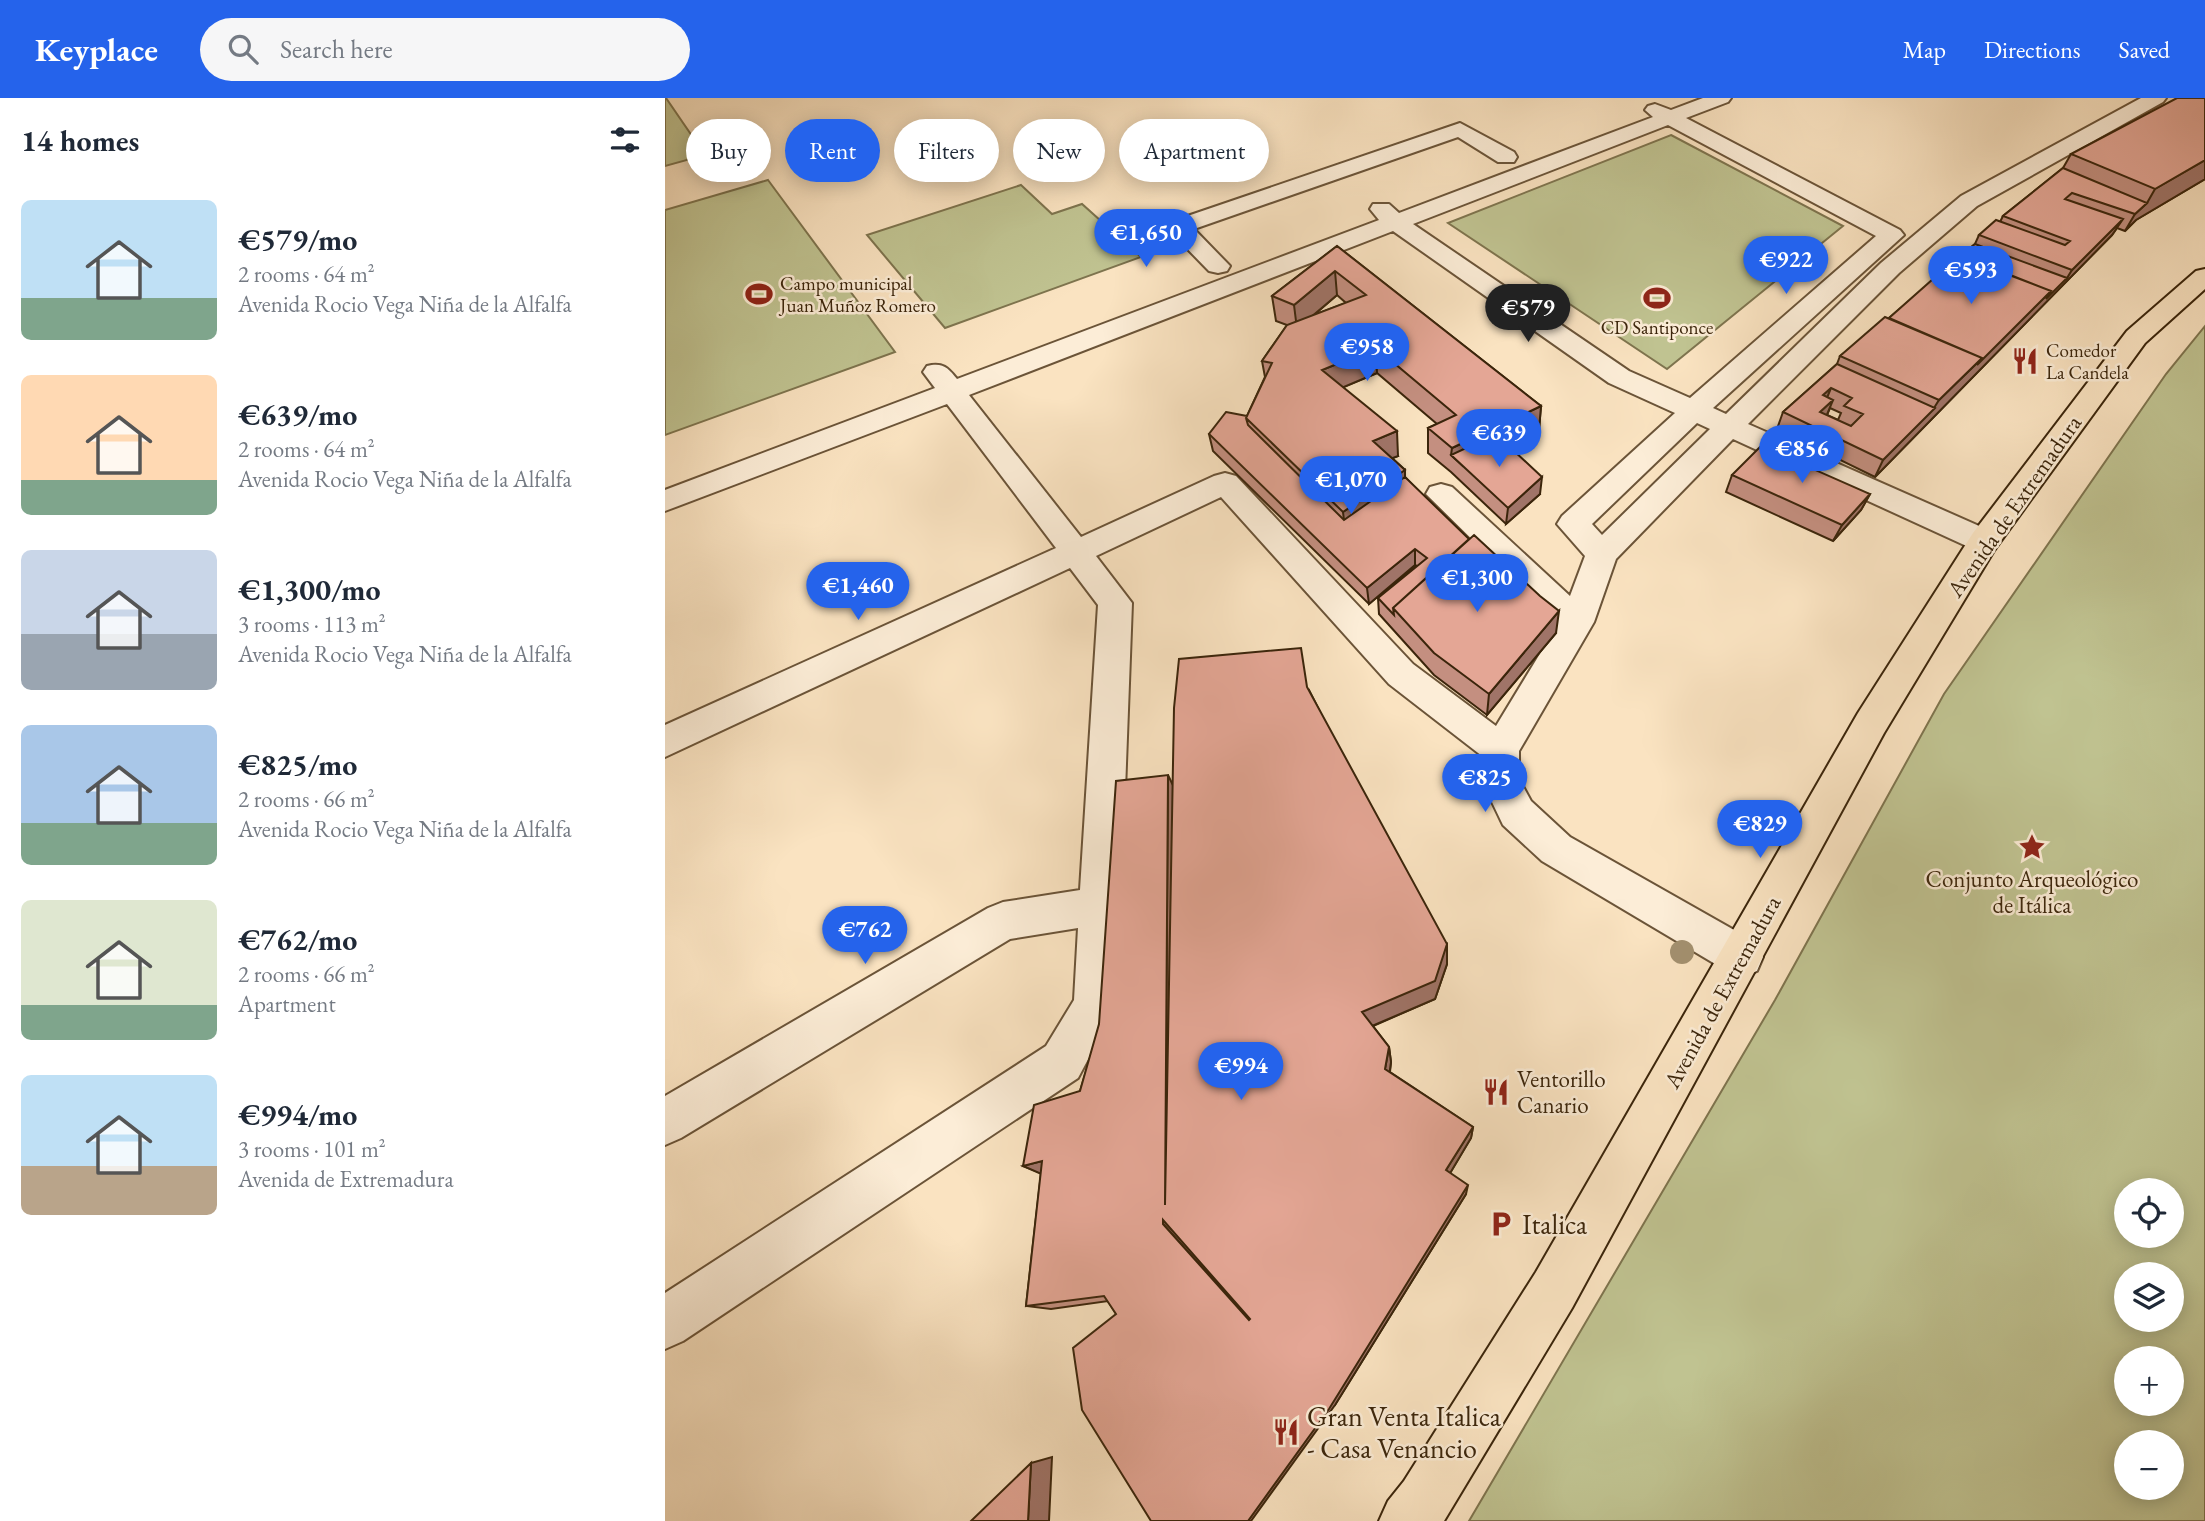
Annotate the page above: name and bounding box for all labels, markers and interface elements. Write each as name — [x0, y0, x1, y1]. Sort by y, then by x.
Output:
search box — [200, 18, 690, 81]
text: Keyplace — [35, 28, 158, 71]
icon: search — [224, 30, 262, 68]
text: Search here — [280, 32, 393, 66]
text: Map — [1903, 34, 1946, 65]
text: Directions — [1984, 34, 2081, 65]
text: Saved — [2119, 34, 2170, 65]
chip: Buy — [686, 119, 771, 182]
chip: Rent — [785, 119, 880, 182]
chip: Filters — [894, 119, 999, 182]
chip: New — [1013, 119, 1105, 182]
chip: Apartment — [1119, 119, 1269, 182]
text: 14 homes — [21, 121, 139, 160]
icon: filters — [606, 121, 644, 159]
pin: €1,650 — [1089, 209, 1203, 269]
text: €1,650 — [1110, 217, 1182, 247]
text: €579/mo — [238, 220, 357, 259]
icon: home — [77, 228, 161, 312]
pin: €922 — [1745, 236, 1827, 296]
text: €922 — [1759, 244, 1813, 274]
pin: €593 — [1930, 246, 2012, 306]
text: €593 — [1944, 254, 1998, 284]
text: 2 rooms · 64 m² — [238, 259, 375, 289]
place label: Campo municipal Juan Muñoz Romero — [778, 271, 936, 318]
sports icon: Campo municipal Juan Muñoz Romero — [744, 279, 774, 309]
sports icon: CD Santiponce — [1642, 283, 1672, 313]
pin: €579 — [1487, 285, 1569, 344]
text: Avenida Rocio Vega Niña de la Alfalfa — [238, 289, 572, 319]
text: €579 — [1501, 292, 1555, 322]
place label: CD Santiponce — [1601, 315, 1713, 340]
pin: €958 — [1326, 324, 1408, 383]
text: €958 — [1340, 331, 1394, 361]
place label: Comedor La Candela — [2046, 338, 2129, 385]
restaurant icon: Comedor La Candela — [2010, 346, 2040, 376]
text: €639/mo — [238, 395, 357, 434]
icon: home — [77, 403, 161, 487]
street label: Avenida de Extremadura — [1939, 408, 2089, 604]
pin: €639 — [1458, 410, 1540, 469]
text: €639 — [1472, 417, 1526, 447]
pin: €856 — [1761, 426, 1843, 485]
text: €856 — [1775, 433, 1829, 463]
text: 2 rooms · 64 m² — [238, 434, 375, 464]
pin: €1,070 — [1294, 456, 1408, 516]
text: Avenida Rocio Vega Niña de la Alfalfa — [238, 464, 572, 494]
text: €1,070 — [1315, 464, 1387, 494]
pin: €1,300 — [1420, 554, 1534, 614]
pin: €1,460 — [801, 562, 915, 622]
text: €1,300 — [1441, 562, 1513, 592]
text: €1,300/mo — [238, 570, 381, 609]
text: €1,460 — [822, 570, 894, 600]
icon: home — [77, 578, 161, 662]
text: 3 rooms · 113 m² — [238, 609, 386, 639]
text: Avenida Rocio Vega Niña de la Alfalfa — [238, 639, 572, 669]
text: €825/mo — [238, 745, 357, 784]
icon: home — [77, 753, 161, 837]
pin: €825 — [1444, 754, 1526, 814]
text: €825 — [1458, 762, 1512, 792]
text: 2 rooms · 66 m² — [238, 784, 375, 814]
pin: €829 — [1719, 800, 1801, 860]
text: €829 — [1733, 808, 1787, 838]
text: Avenida Rocio Vega Niña de la Alfalfa — [238, 814, 572, 844]
place icon: Conjunto Arqueológico de Itálica — [2017, 832, 2047, 862]
place label: Conjunto Arqueológico de Itálica — [1926, 864, 2138, 920]
street label: Avenida de Extremadura — [1656, 890, 1788, 1094]
pin: €762 — [824, 906, 906, 966]
text: €762 — [838, 914, 892, 944]
text: €762/mo — [238, 920, 357, 959]
icon: home — [77, 928, 161, 1012]
text: 2 rooms · 66 m² — [238, 959, 375, 989]
text: Apartment — [238, 989, 336, 1019]
pin: €994 — [1200, 1042, 1282, 1102]
text: €994 — [1214, 1050, 1268, 1080]
place label: Ventorillo Canario — [1517, 1064, 1606, 1120]
restaurant icon: Ventorillo Canario — [1481, 1077, 1511, 1107]
text: €994/mo — [238, 1095, 357, 1134]
icon: home — [77, 1103, 161, 1187]
text: 3 rooms · 101 m² — [238, 1134, 386, 1164]
text: Avenida de Extremadura — [238, 1164, 454, 1194]
map controls — [2114, 1178, 2184, 1500]
button: locate — [2114, 1178, 2184, 1248]
place label: Italica — [1522, 1206, 1588, 1242]
parking icon: Italica — [1486, 1209, 1516, 1239]
button: layers — [2114, 1262, 2184, 1332]
button: + — [2114, 1346, 2184, 1416]
place label: Gran Venta Italica - Casa Venancio — [1307, 1398, 1502, 1466]
restaurant icon: Gran Venta Italica - Casa Venancio — [1271, 1417, 1301, 1447]
button: − — [2114, 1430, 2184, 1500]

